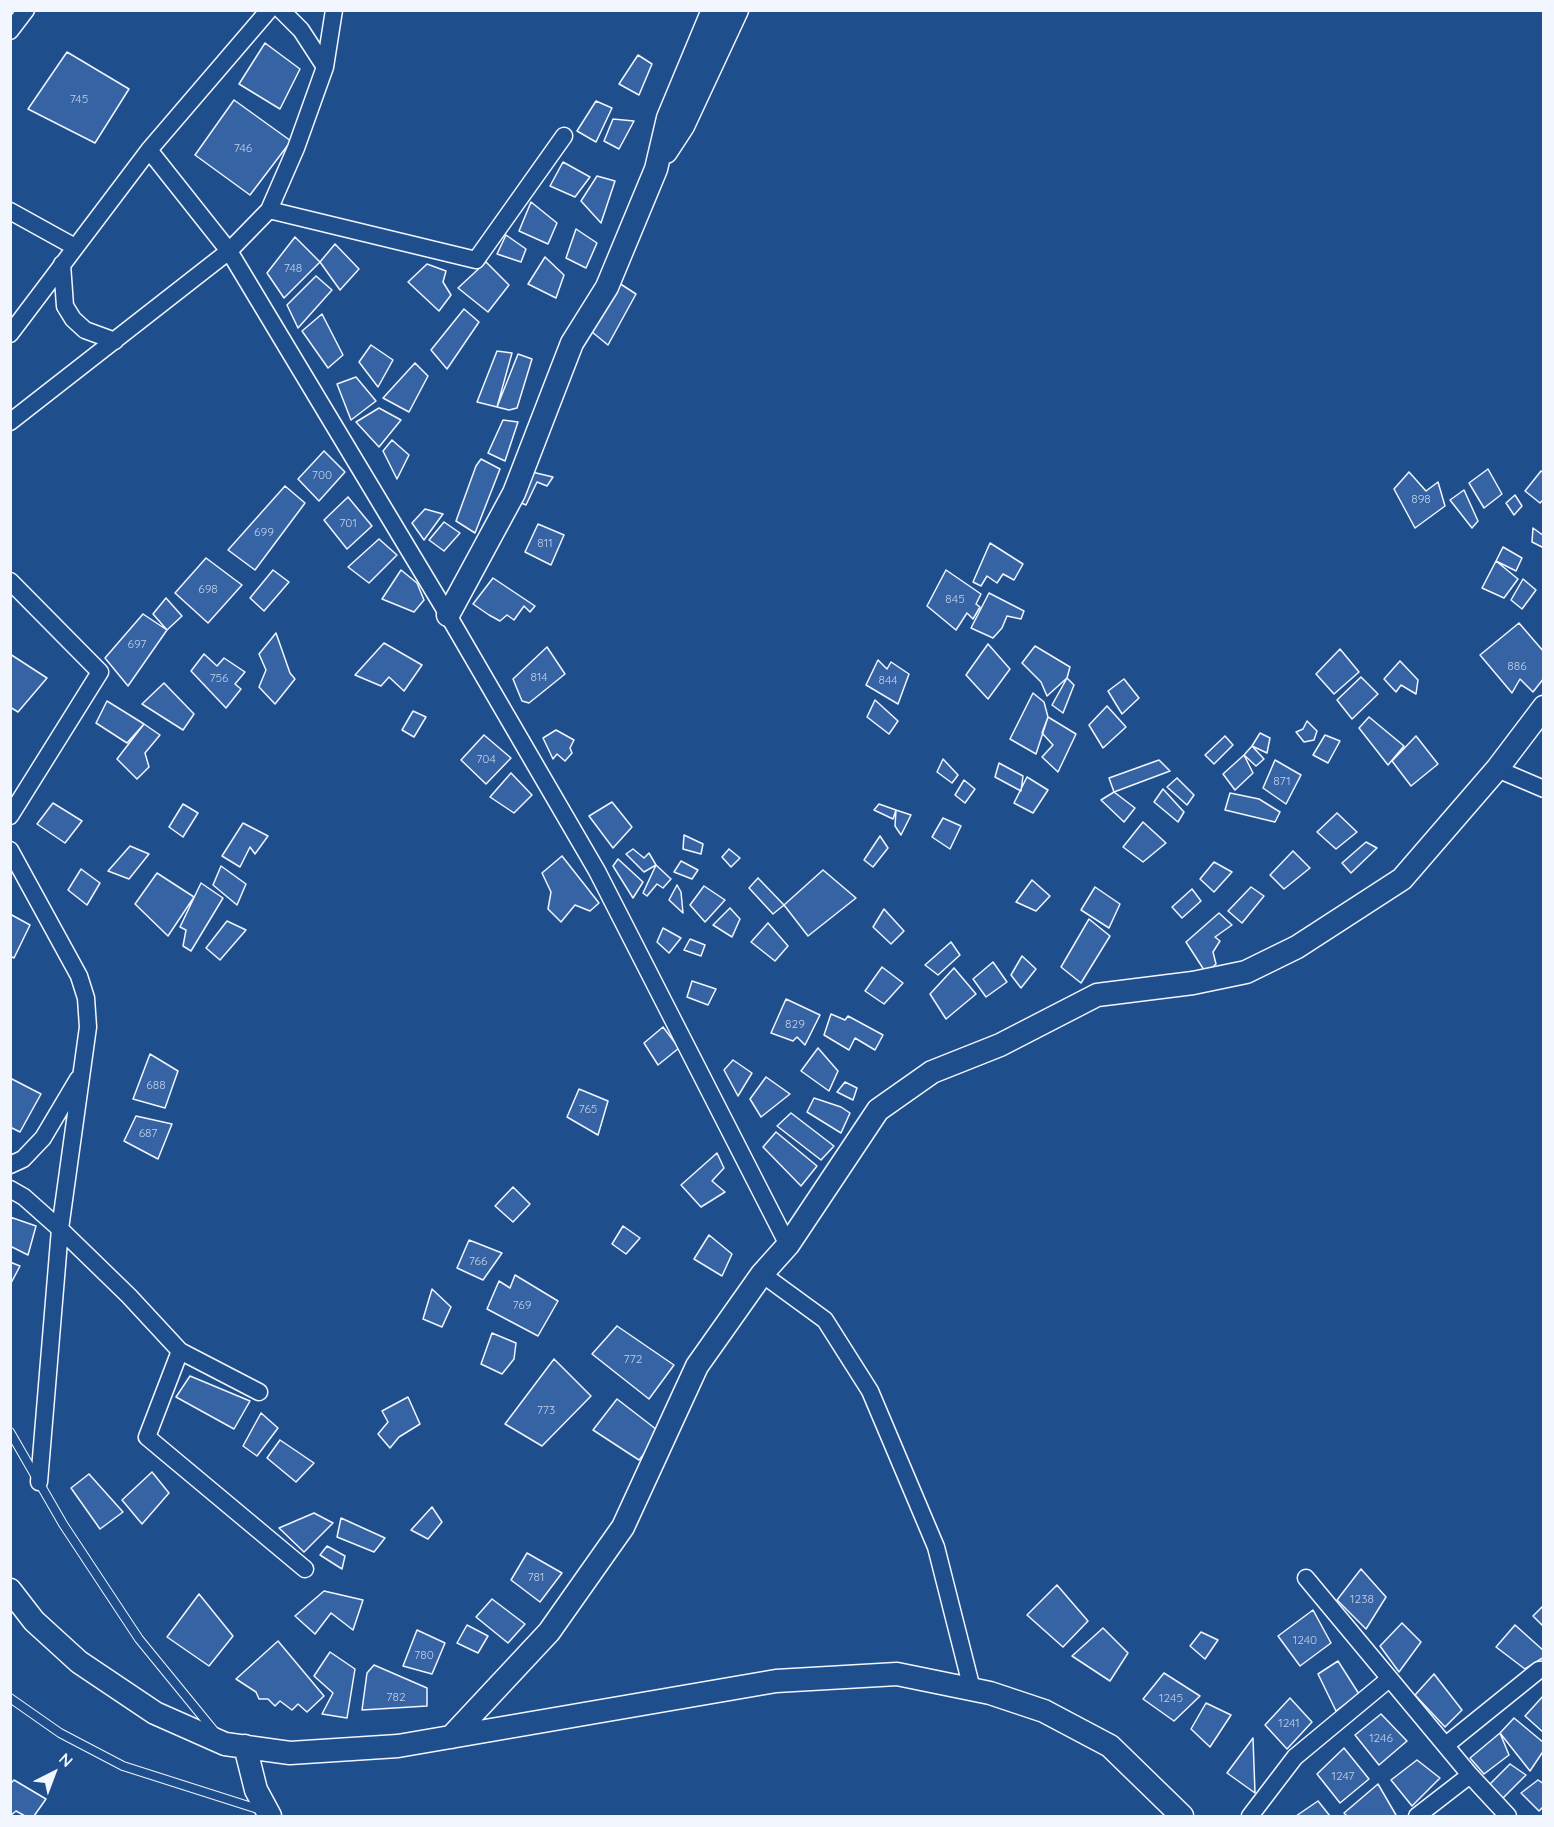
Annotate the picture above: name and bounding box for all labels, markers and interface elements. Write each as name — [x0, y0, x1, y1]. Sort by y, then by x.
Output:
house number: 745 — [70, 92, 88, 106]
house number: 746 — [234, 141, 252, 155]
house number: 748 — [284, 261, 302, 275]
house number: 700 — [312, 468, 332, 482]
house number: 898 — [1411, 492, 1431, 506]
house number: 701 — [339, 516, 357, 530]
house number: 699 — [254, 525, 274, 539]
house number: 811 — [537, 536, 553, 550]
house number: 698 — [198, 582, 218, 596]
house number: 845 — [945, 592, 965, 606]
house number: 697 — [128, 637, 146, 651]
house number: 886 — [1507, 659, 1527, 673]
house number: 814 — [530, 670, 548, 684]
house number: 756 — [209, 671, 229, 685]
house number: 844 — [878, 673, 898, 687]
house number: 704 — [476, 752, 496, 766]
house number: 871 — [1273, 774, 1291, 788]
house number: 829 — [785, 1017, 805, 1031]
house number: 688 — [146, 1078, 166, 1092]
house number: 765 — [579, 1102, 597, 1116]
house number: 687 — [139, 1126, 157, 1140]
house number: 766 — [469, 1254, 487, 1268]
house number: 769 — [513, 1298, 531, 1312]
house number: 772 — [624, 1352, 642, 1366]
house number: 773 — [537, 1403, 555, 1417]
house number: 781 — [527, 1570, 545, 1584]
house number: 1238 — [1350, 1592, 1374, 1606]
house number: 1240 — [1293, 1633, 1317, 1647]
house number: 780 — [414, 1648, 434, 1662]
house number: 782 — [386, 1690, 406, 1704]
house number: 1245 — [1159, 1691, 1183, 1705]
house number: 1241 — [1278, 1716, 1300, 1730]
house number: 1246 — [1369, 1731, 1393, 1745]
north arrow — [24, 1743, 84, 1803]
text: N — [55, 1748, 77, 1771]
house number: 1247 — [1331, 1769, 1355, 1783]

